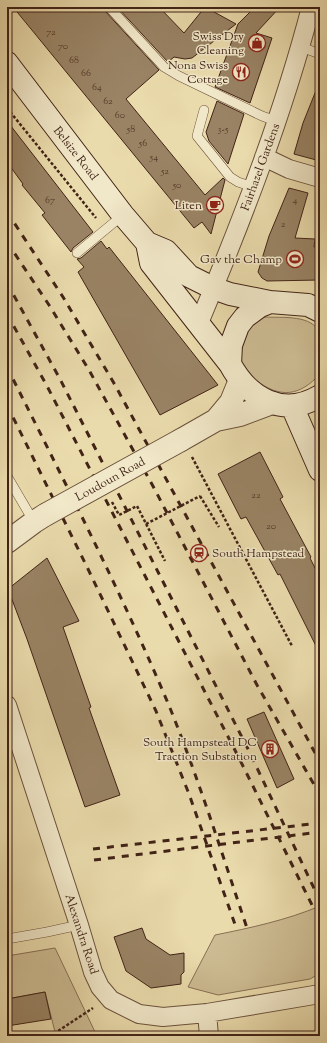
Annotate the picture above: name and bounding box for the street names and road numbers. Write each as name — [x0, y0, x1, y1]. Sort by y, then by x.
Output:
street label: Fairhazel Gardens — [237, 121, 285, 214]
street label: Belsize Road — [48, 123, 102, 185]
street label: Loudoun Road — [72, 453, 149, 507]
street label: Alexandra Road — [60, 892, 103, 977]

